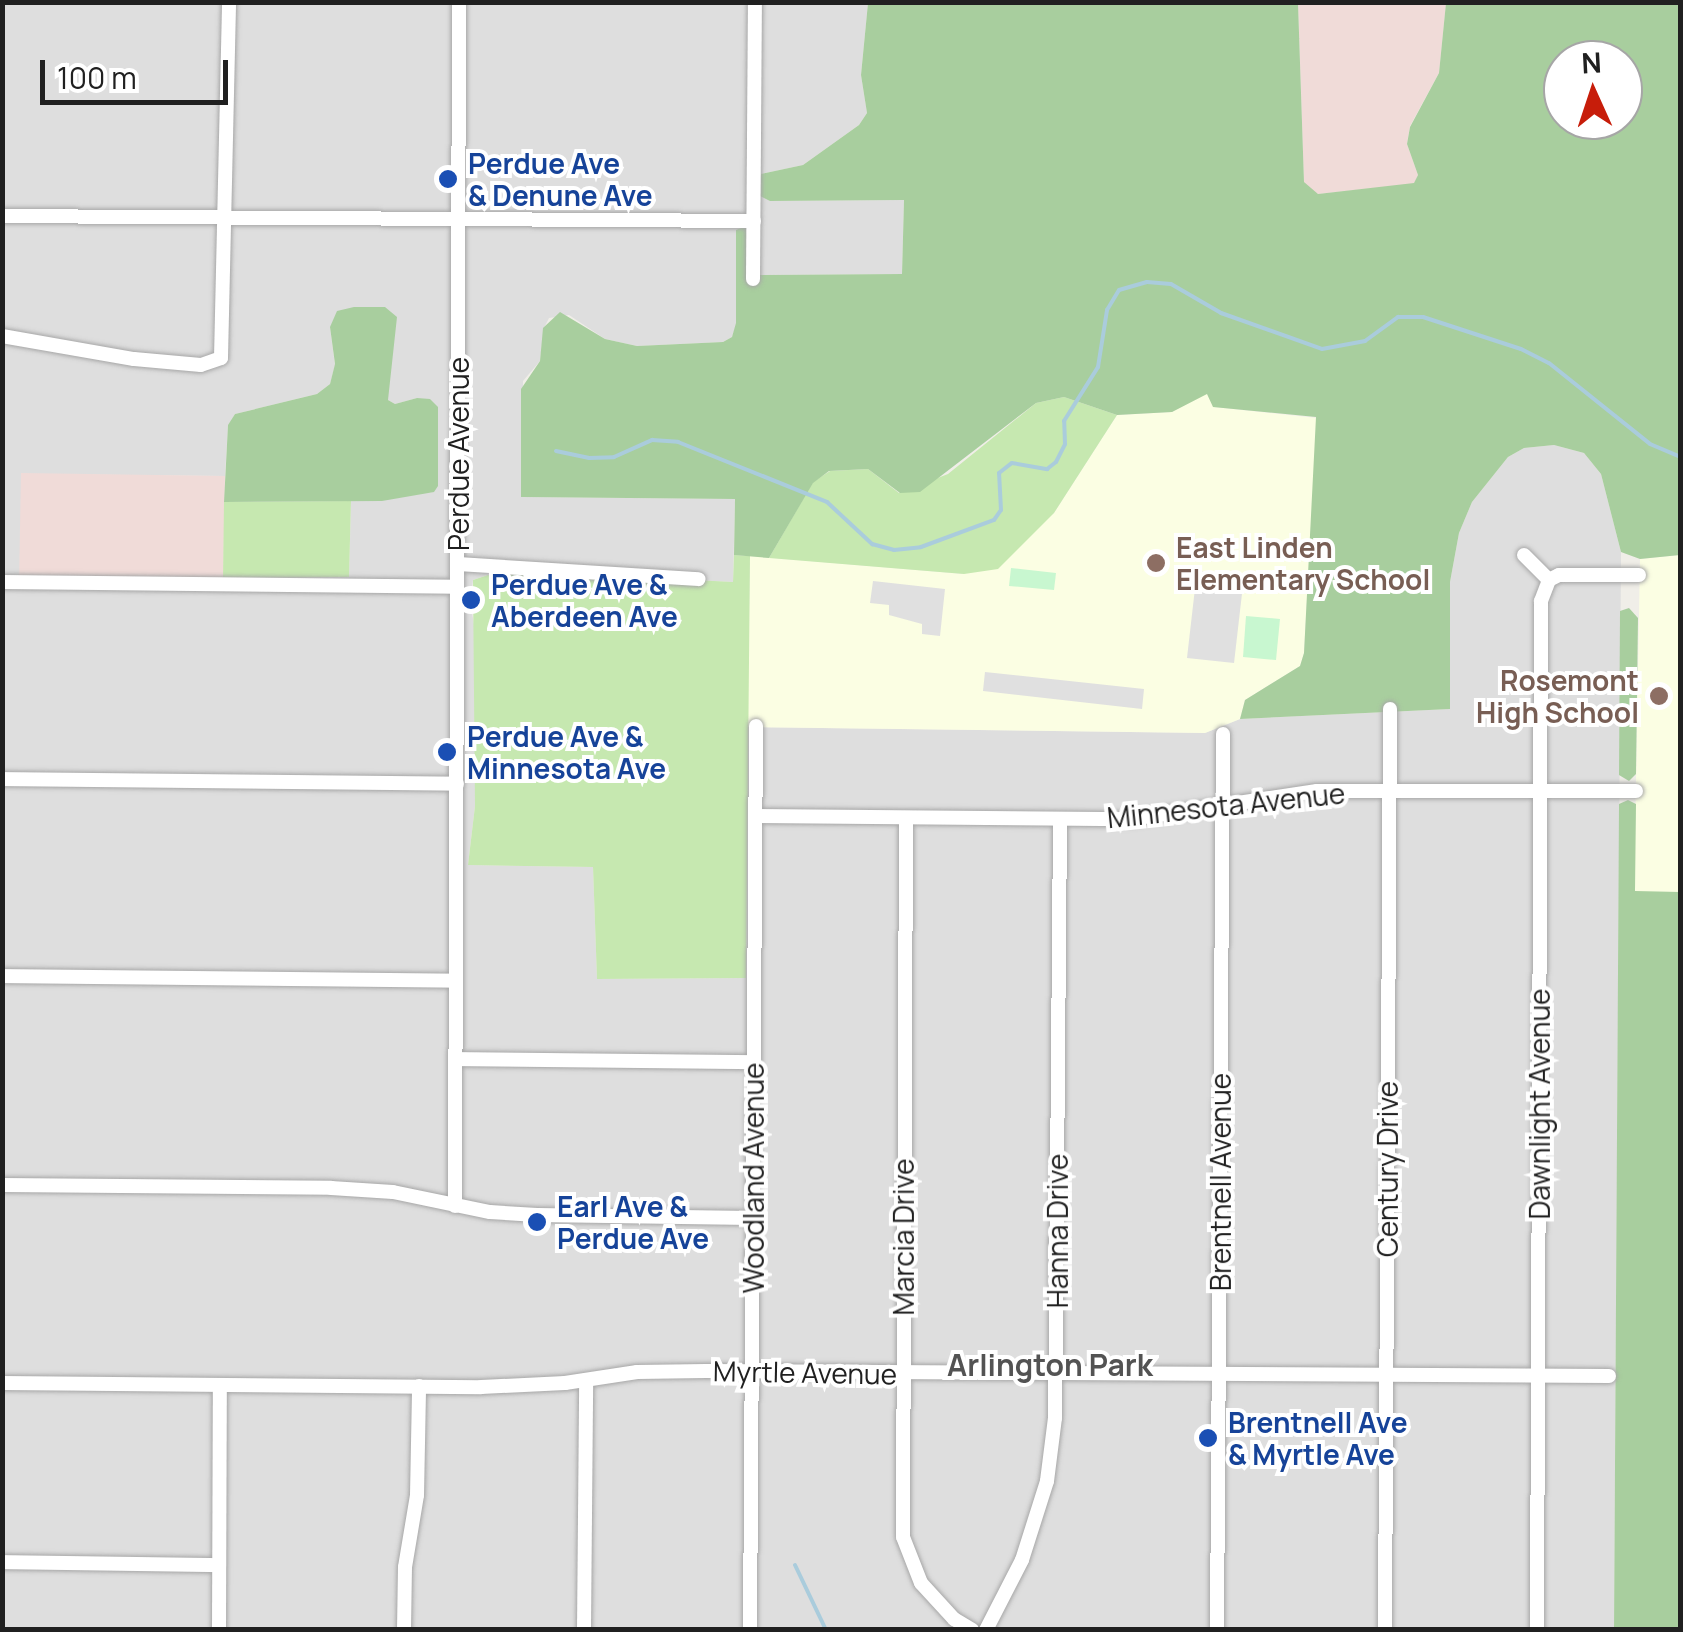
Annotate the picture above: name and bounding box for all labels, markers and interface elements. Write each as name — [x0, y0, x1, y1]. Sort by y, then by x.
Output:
scale bar — [45, 40, 232, 102]
north arrow — [1543, 40, 1643, 140]
text: N — [1580, 43, 1603, 82]
text: 100 m — [57, 57, 137, 98]
place label: Perdue Ave & Denune Ave — [468, 146, 653, 212]
marker: Perdue Ave & Denune Ave — [437, 168, 459, 190]
street label: Perdue Avenue — [441, 357, 475, 551]
place label: East Linden Elementary School — [1176, 530, 1430, 596]
marker: East Linden Elementary School — [1145, 552, 1167, 574]
place label: Perdue Ave & Aberdeen Ave — [491, 567, 678, 633]
marker: Perdue Ave & Aberdeen Ave — [460, 589, 482, 611]
place label: Rosemont High School — [1476, 663, 1639, 729]
marker: Rosemont High School — [1648, 685, 1670, 707]
place label: Perdue Ave & Minnesota Ave — [467, 719, 666, 785]
marker: Perdue Ave & Minnesota Ave — [436, 741, 458, 763]
street label: Minnesota Avenue — [1105, 776, 1347, 834]
street label: Dawnlight Avenue — [1522, 989, 1556, 1219]
street label: Woodland Avenue — [736, 1063, 770, 1293]
street label: Brentnell Avenue — [1203, 1073, 1237, 1291]
street label: Century Drive — [1370, 1081, 1404, 1257]
street label: Hanna Drive — [1040, 1154, 1074, 1308]
street label: Marcia Drive — [886, 1158, 920, 1316]
place label: Earl Ave & Perdue Ave — [557, 1189, 709, 1255]
marker: Earl Ave & Perdue Ave — [526, 1211, 548, 1233]
district label: Arlington Park — [947, 1347, 1153, 1383]
street label: Myrtle Avenue — [713, 1354, 897, 1390]
place label: Brentnell Ave & Myrtle Ave — [1228, 1405, 1408, 1471]
marker: Brentnell Ave & Myrtle Ave — [1197, 1427, 1219, 1449]

